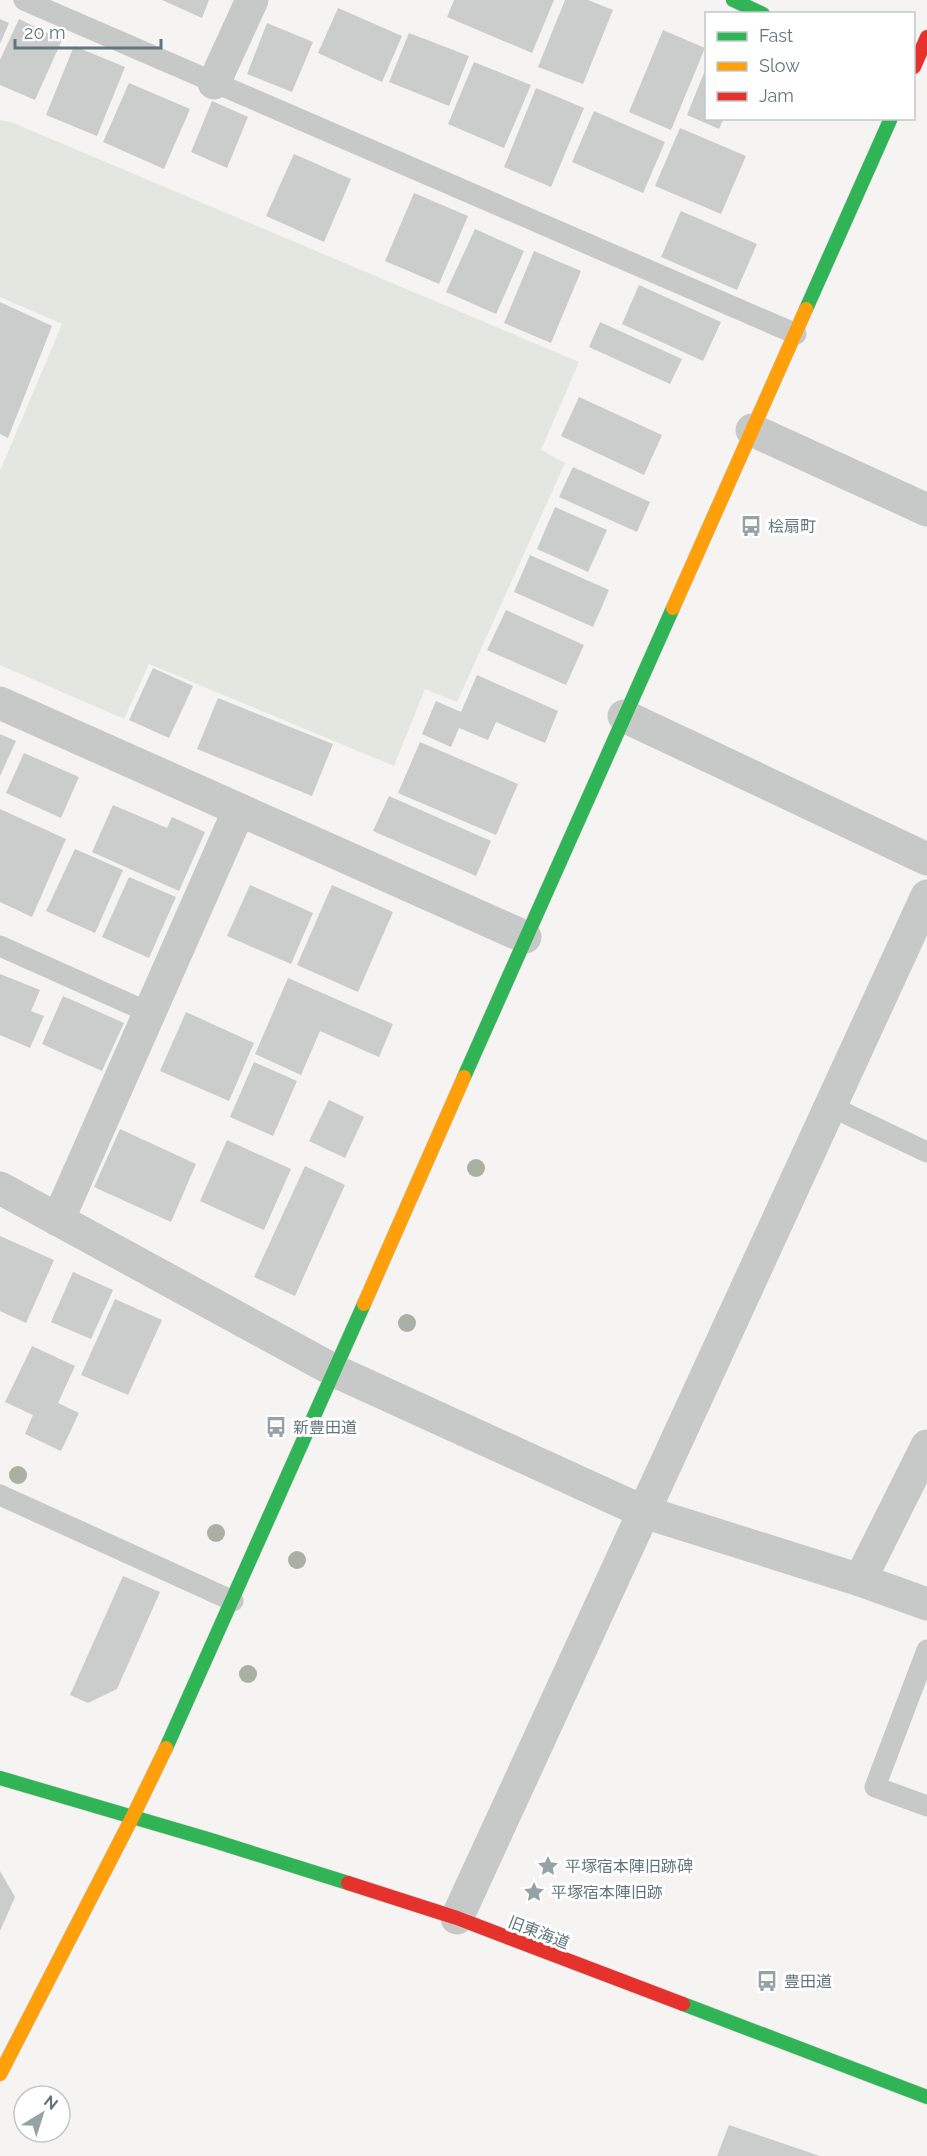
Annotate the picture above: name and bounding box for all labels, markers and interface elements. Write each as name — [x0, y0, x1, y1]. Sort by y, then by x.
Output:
scale bar — [15, 12, 160, 50]
legend — [705, 12, 915, 120]
text: 20 m — [24, 22, 66, 43]
text: Fast — [759, 25, 793, 46]
text: Slow — [759, 55, 800, 76]
text: Jam — [759, 85, 794, 106]
bus stop icon: 桧扇町 — [739, 514, 763, 538]
place label: 桧扇町 — [768, 517, 816, 536]
bus stop icon: 新豊田道 — [264, 1415, 288, 1439]
place label: 新豊田道 — [293, 1418, 357, 1437]
place icon: 平塚宿本陣旧跡碑 — [536, 1854, 560, 1878]
place label: 平塚宿本陣旧跡碑 — [565, 1857, 693, 1876]
place icon: 平塚宿本陣旧跡 — [522, 1880, 546, 1904]
place label: 平塚宿本陣旧跡 — [551, 1883, 663, 1902]
street label: 旧東海道 — [506, 1912, 572, 1953]
bus stop icon: 豊田道 — [755, 1969, 779, 1993]
place label: 豊田道 — [784, 1972, 832, 1991]
north arrow — [12, 2084, 72, 2144]
text: N — [40, 2091, 62, 2114]

